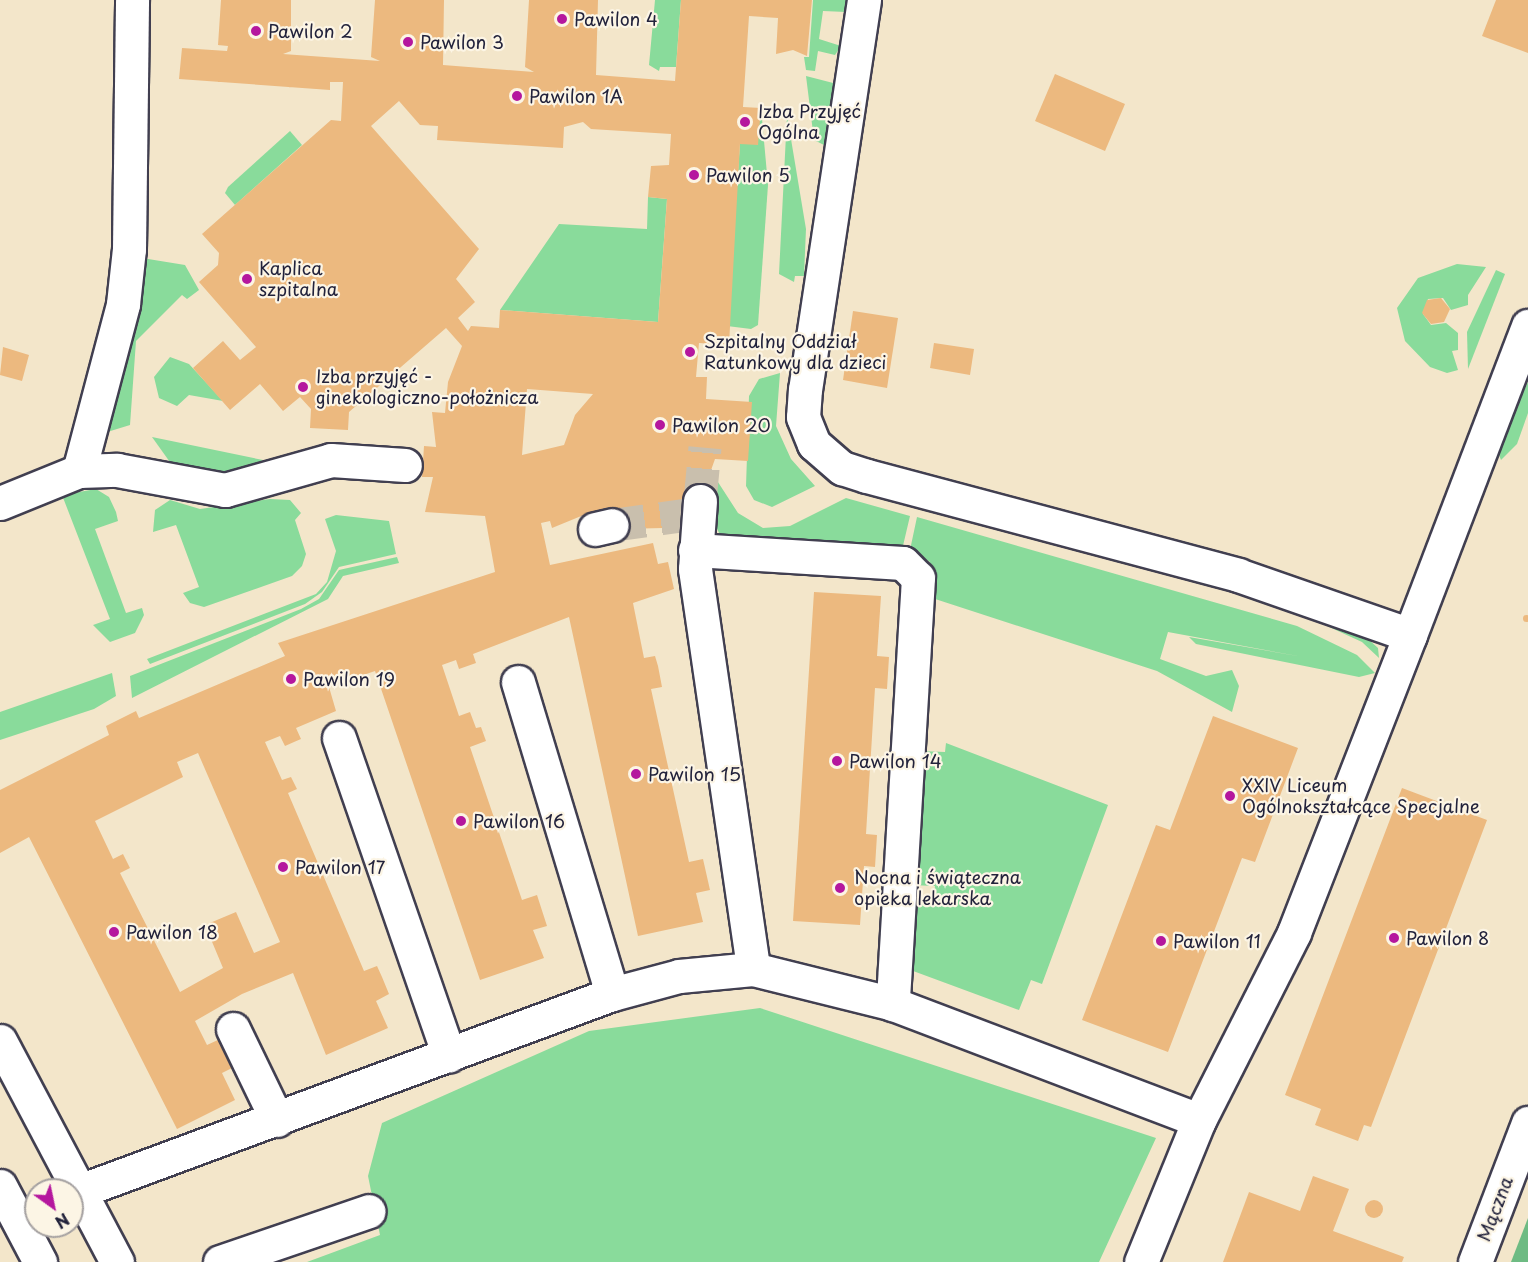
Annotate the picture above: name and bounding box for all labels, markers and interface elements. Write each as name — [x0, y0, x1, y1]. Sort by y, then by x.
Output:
place label: Pawilon 4 — [574, 8, 659, 30]
marker: Pawilon 4 — [555, 12, 569, 26]
place label: Pawilon 2 — [268, 20, 354, 42]
marker: Pawilon 2 — [249, 24, 263, 38]
place label: Pawilon 3 — [420, 31, 505, 53]
marker: Pawilon 3 — [401, 35, 415, 49]
place label: Pawilon 1A — [529, 85, 623, 107]
marker: Pawilon 1A — [510, 89, 524, 103]
place label: Izba Przyjęć Ogólna — [758, 101, 862, 144]
marker: Izba Przyjęć Ogólna — [736, 113, 754, 131]
place label: Pawilon 5 — [706, 164, 790, 186]
marker: Pawilon 5 — [687, 168, 701, 182]
place label: Kaplica szpitalna — [259, 258, 338, 300]
marker: Kaplica szpitalna — [240, 272, 254, 286]
place label: Szpitalny Oddział Ratunkowy dla dzieci — [704, 331, 887, 374]
marker: Szpitalny Oddział Ratunkowy dla dzieci — [681, 343, 699, 361]
place label: Izba przyjęć - ginekologiczno-położnicza — [316, 366, 538, 409]
marker: Izba przyjęć - ginekologiczno-położnicza — [294, 378, 312, 396]
place label: Pawilon 20 — [672, 414, 771, 436]
marker: Pawilon 20 — [653, 418, 667, 432]
place label: Pawilon 19 — [303, 668, 394, 690]
marker: Pawilon 19 — [284, 672, 298, 686]
place label: Pawilon 14 — [849, 750, 942, 772]
marker: Pawilon 14 — [830, 754, 844, 768]
place label: Pawilon 15 — [648, 763, 740, 785]
marker: Pawilon 15 — [629, 767, 643, 781]
place label: XXIV Liceum Ogólnokształcące Specjalne — [1242, 775, 1481, 818]
marker: XXIV Liceum Ogólnokształcące Specjalne — [1223, 789, 1237, 803]
place label: Pawilon 16 — [473, 810, 567, 832]
marker: Pawilon 16 — [454, 814, 468, 828]
place label: Pawilon 17 — [295, 856, 385, 878]
marker: Pawilon 17 — [276, 860, 290, 874]
place label: Nocna i świąteczna opieka lekarska — [854, 867, 1022, 910]
marker: Nocna i świąteczna opieka lekarska — [831, 879, 849, 897]
place label: Pawilon 18 — [126, 921, 218, 943]
marker: Pawilon 18 — [107, 925, 121, 939]
place label: Pawilon 8 — [1406, 927, 1490, 949]
place label: Pawilon 11 — [1173, 930, 1261, 952]
marker: Pawilon 8 — [1387, 931, 1401, 945]
marker: Pawilon 11 — [1154, 934, 1168, 948]
street label: Mączna — [1473, 1174, 1517, 1244]
north arrow — [24, 1178, 84, 1238]
text: N — [51, 1208, 75, 1235]

